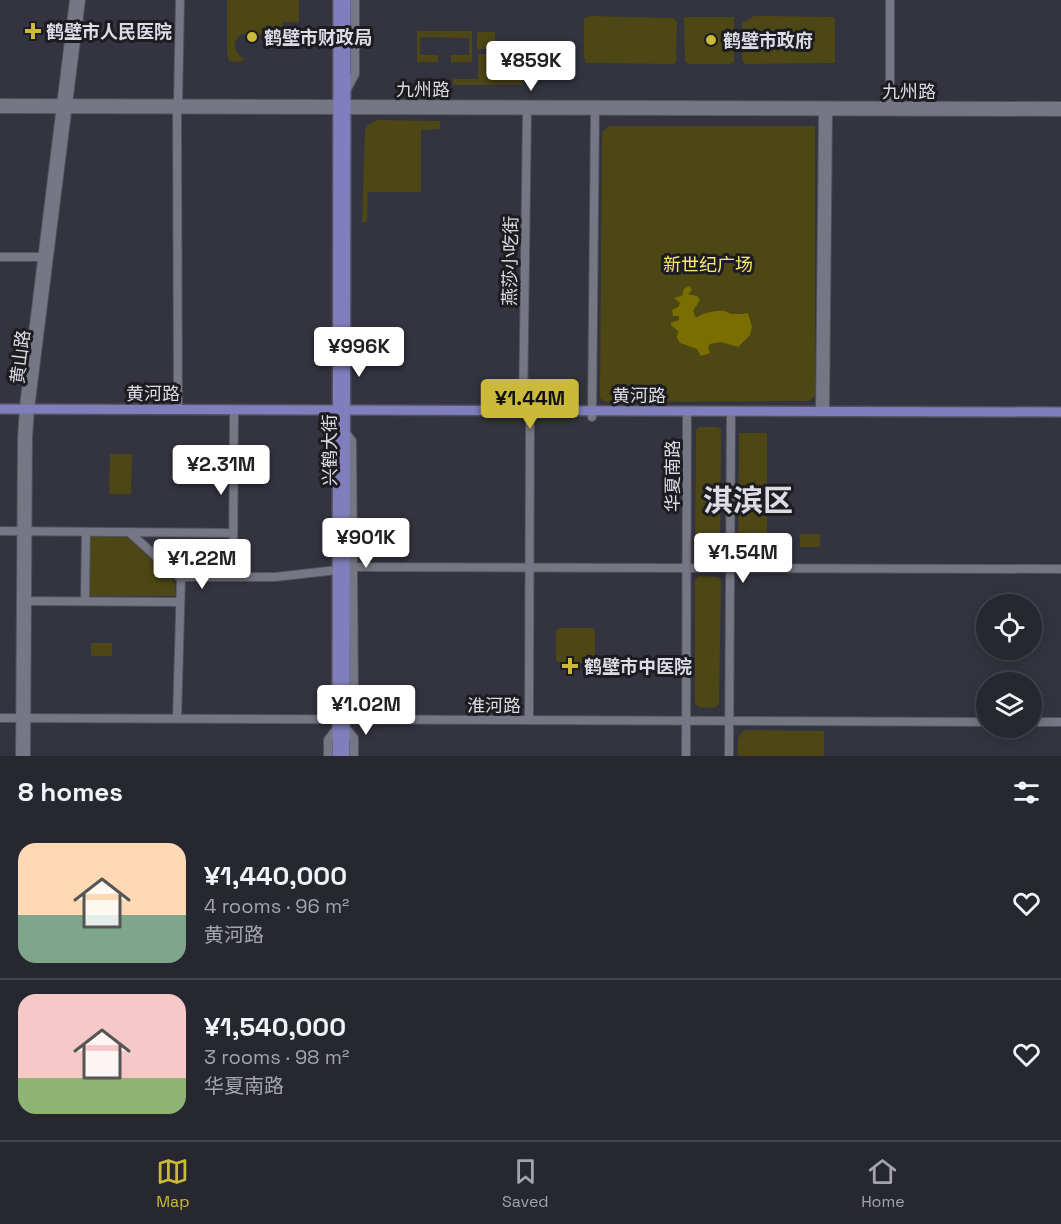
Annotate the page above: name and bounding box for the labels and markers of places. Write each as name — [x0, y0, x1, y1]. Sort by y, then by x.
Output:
place label: 鹤壁市人民医院 — [46, 20, 172, 43]
marker: 鹤壁市人民医院 — [24, 22, 42, 40]
place label: 鹤壁市财政局 — [264, 26, 372, 49]
place label: 鹤壁市政府 — [723, 29, 813, 52]
marker: 鹤壁市财政局 — [245, 30, 259, 44]
marker: 鹤壁市政府 — [704, 33, 718, 47]
pin: ¥859K — [489, 41, 573, 92]
pin: ¥996K — [317, 327, 401, 378]
pin: ¥1.44M — [481, 379, 579, 430]
pin: ¥2.31M — [172, 445, 270, 496]
pin: ¥901K — [324, 518, 408, 569]
pin: ¥1.54M — [694, 533, 792, 584]
pin: ¥1.22M — [153, 539, 251, 590]
place label: 鹤壁市中医院 — [584, 655, 692, 678]
marker: 鹤壁市中医院 — [561, 657, 579, 675]
pin: ¥1.02M — [317, 685, 415, 736]

